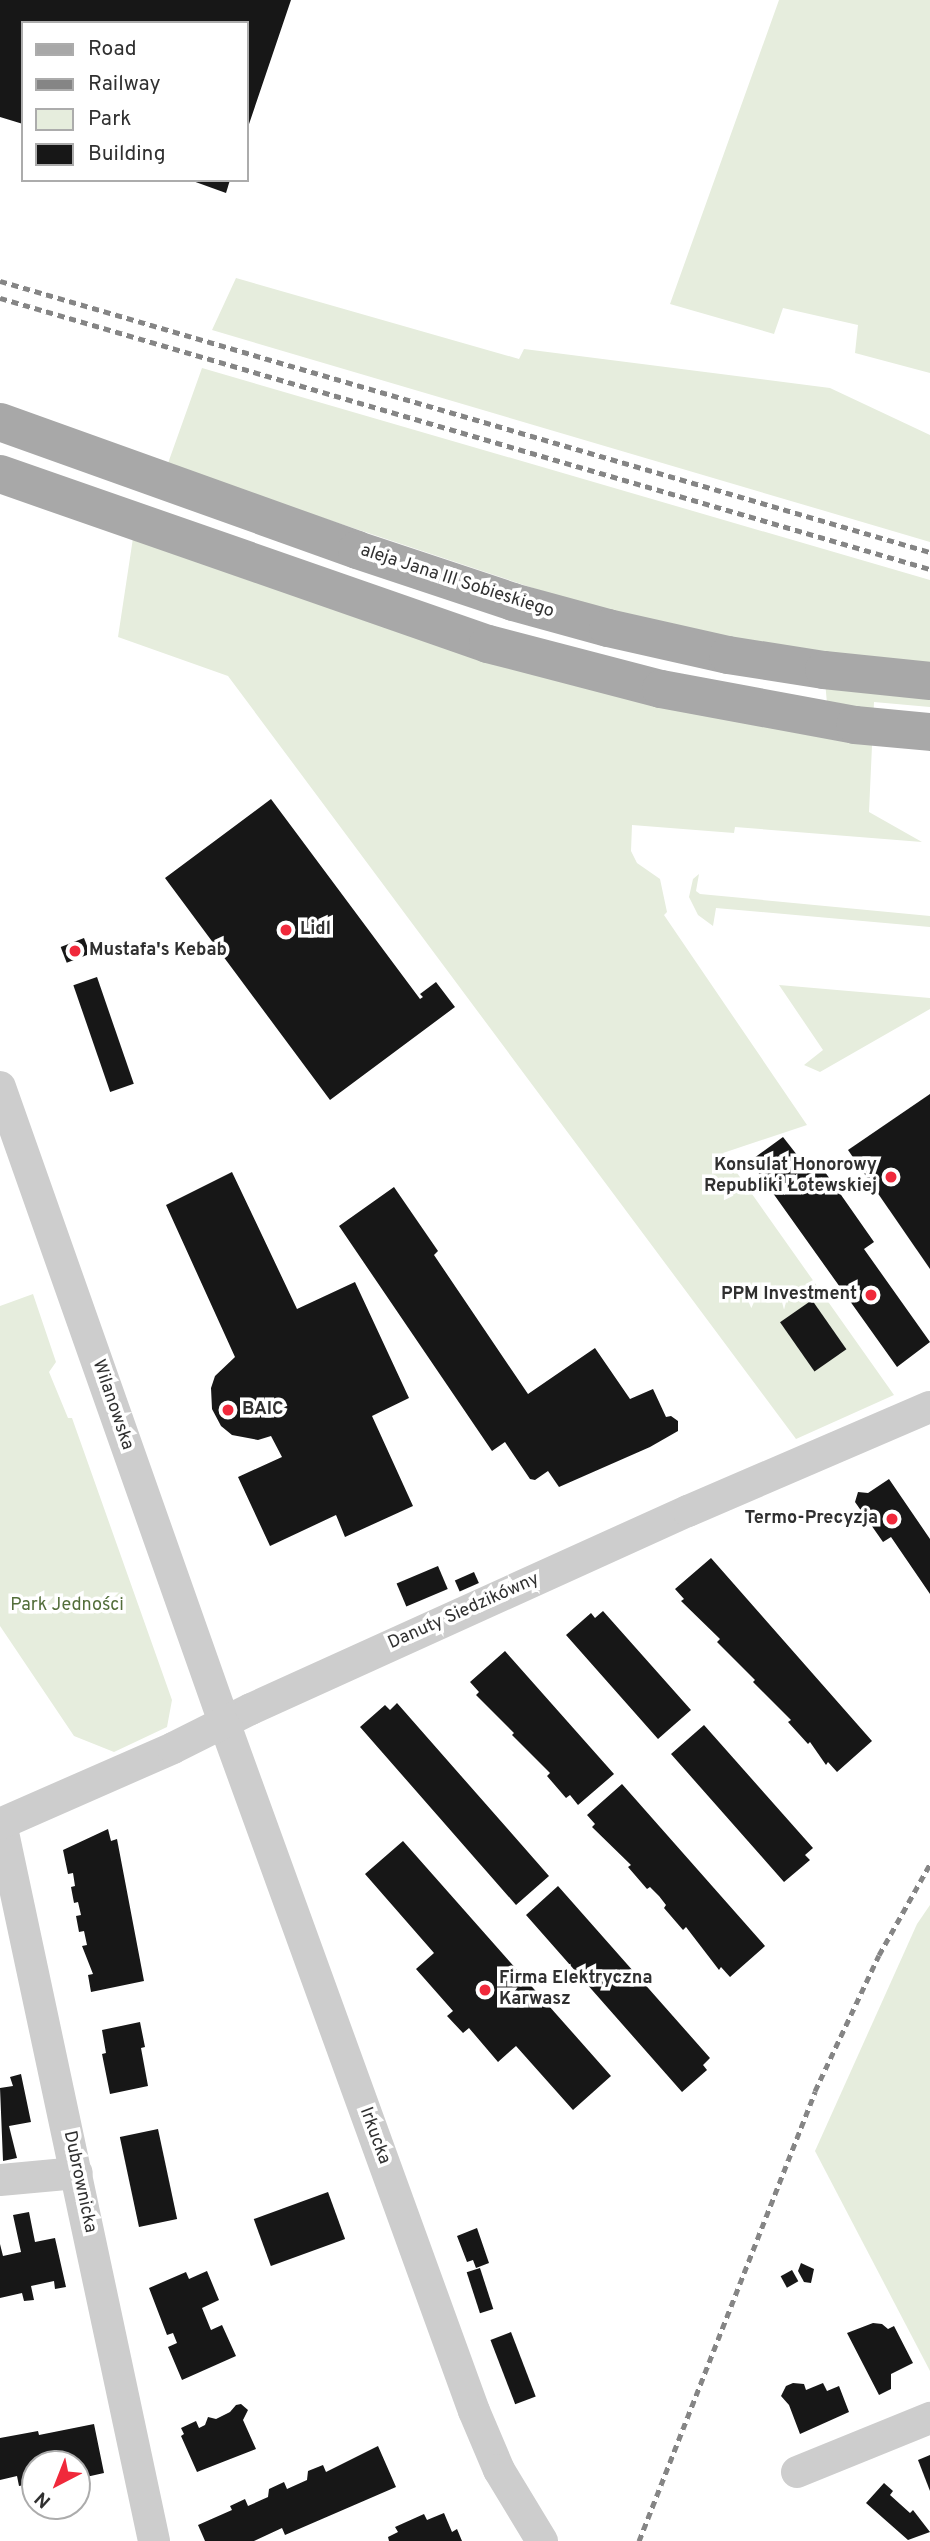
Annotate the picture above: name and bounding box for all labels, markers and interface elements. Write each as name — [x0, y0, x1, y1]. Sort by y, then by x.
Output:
legend — [21, 21, 248, 182]
text: Road — [88, 36, 137, 63]
text: Railway — [88, 71, 161, 98]
text: Park — [88, 106, 131, 133]
text: Building — [88, 141, 166, 168]
street label: aleja Jana III Sobieskiego — [357, 540, 557, 624]
place label: Lidl — [300, 919, 331, 941]
marker: Lidl — [278, 922, 294, 938]
place label: Mustafa's Kebab — [89, 940, 227, 962]
marker: Mustafa's Kebab — [67, 943, 83, 959]
place label: Konsulat Honorowy Republiki Łotewskiej — [704, 1156, 877, 1198]
marker: Konsulat Honorowy Republiki Łotewskiej — [883, 1169, 899, 1185]
place label: PPM Investment — [721, 1284, 857, 1306]
marker: PPM Investment — [863, 1287, 879, 1303]
street label: Wilanowska — [86, 1357, 138, 1453]
place label: BAIC — [242, 1399, 284, 1421]
marker: BAIC — [220, 1402, 236, 1418]
place label: Termo-Precyzja — [745, 1508, 878, 1530]
marker: Termo-Precyzja — [884, 1511, 900, 1527]
street label: Danuty Siedzikówny — [385, 1569, 543, 1655]
park label: Park Jedności — [10, 1595, 124, 1617]
place label: Firma Elektryczna Karwasz — [499, 1969, 653, 2011]
marker: Firma Elektryczna Karwasz — [477, 1982, 493, 1998]
street label: Irkucka — [354, 2105, 394, 2167]
street label: Dubrownicka — [58, 2129, 100, 2235]
north arrow — [21, 2450, 91, 2520]
text: N — [30, 2486, 56, 2513]

